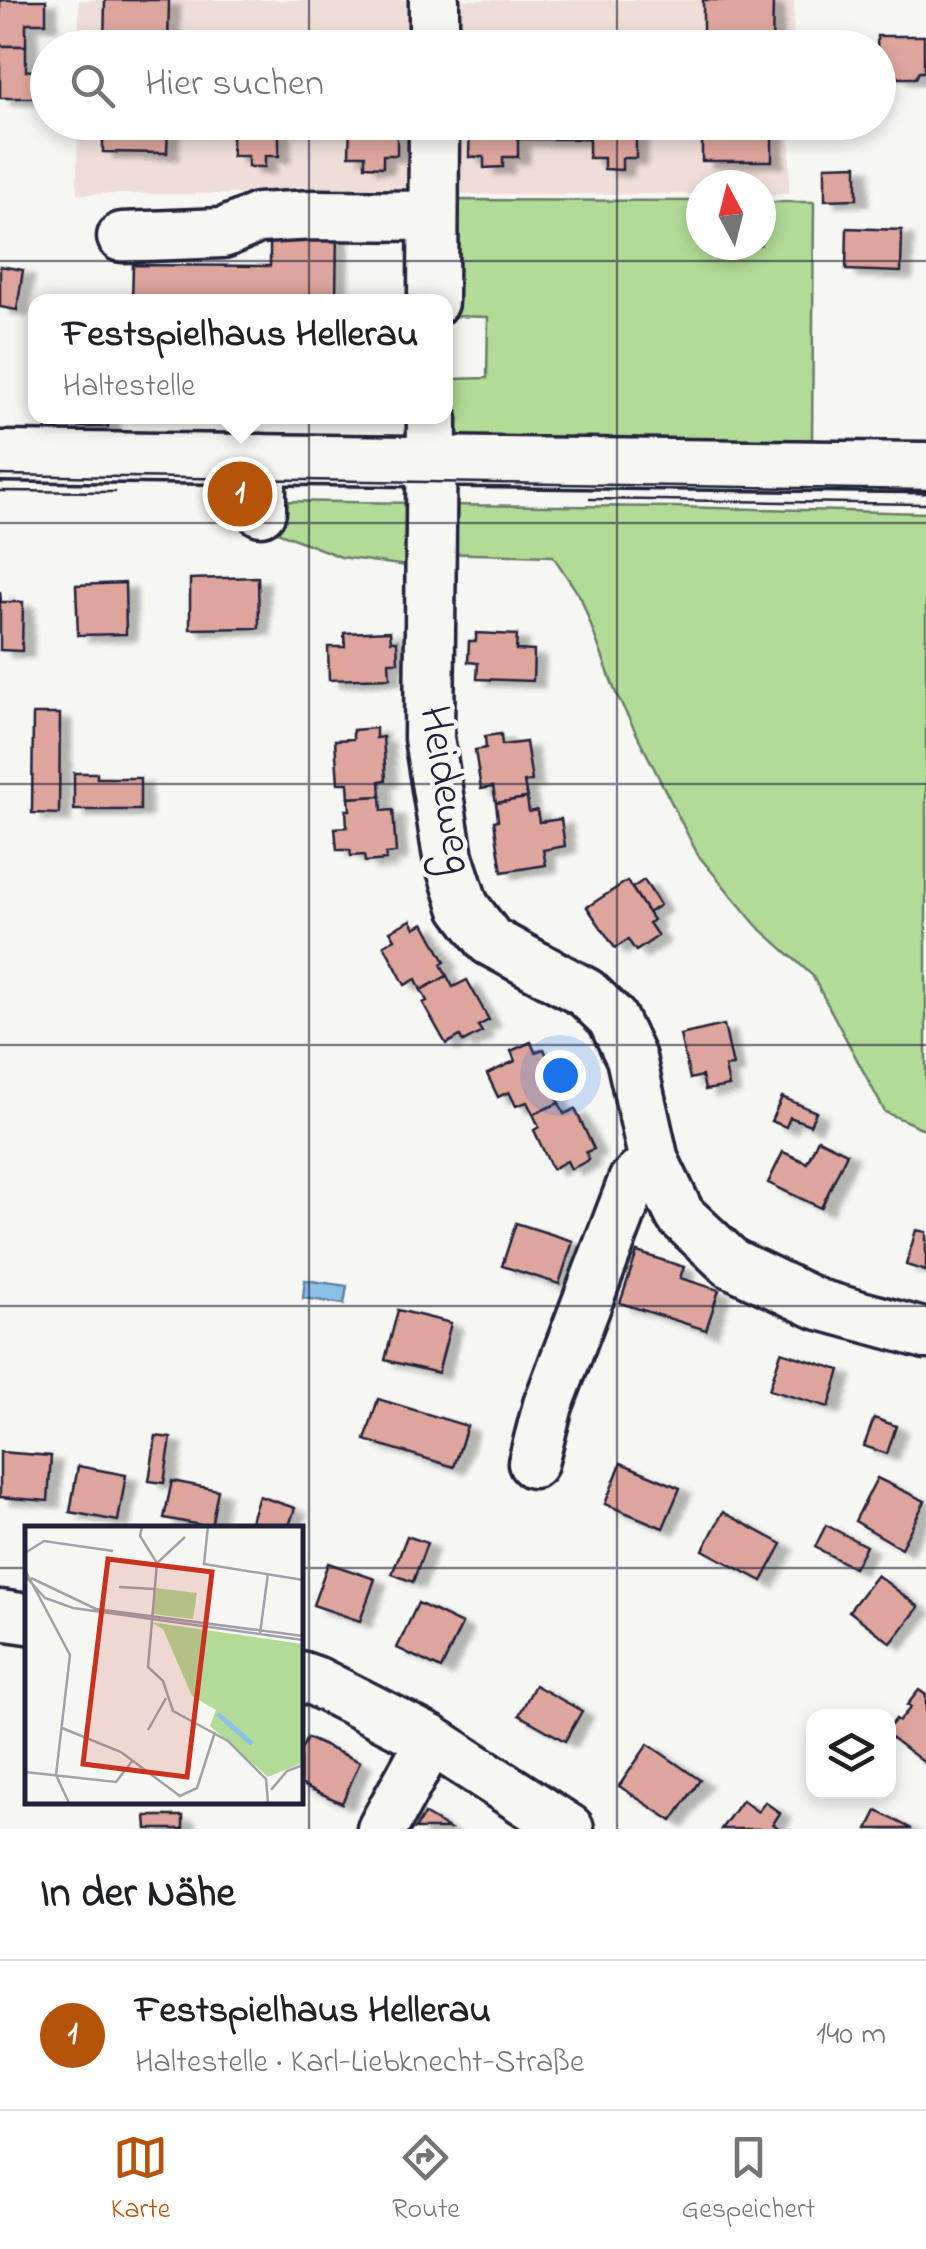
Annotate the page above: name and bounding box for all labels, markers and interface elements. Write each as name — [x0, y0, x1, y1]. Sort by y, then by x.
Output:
search box — [30, 30, 896, 140]
text: Hier suchen — [145, 57, 324, 113]
icon: search — [65, 58, 120, 113]
north arrow — [686, 170, 776, 260]
popup — [28, 294, 453, 424]
text: Festspielhaus Hellerau — [63, 308, 418, 364]
text: Haltestelle — [63, 364, 195, 411]
pin: 1 — [208, 456, 272, 532]
street label: Heideweg — [398, 701, 491, 879]
your location — [535, 1050, 586, 1101]
inset map — [25, 1526, 302, 1804]
map controls — [806, 1709, 896, 1799]
button: layers — [806, 1709, 896, 1799]
text: In der Nähe — [40, 1864, 235, 1925]
text: Festspielhaus Hellerau — [135, 1984, 491, 2040]
text: 1 — [67, 2012, 78, 2059]
text: 140 m — [816, 2012, 886, 2059]
text: Haltestelle · Karl-Liebknecht-Straße — [135, 2040, 584, 2087]
tab: Karte — [111, 2130, 170, 2231]
tab: Route — [392, 2130, 460, 2231]
tab: Gespeichert — [682, 2130, 815, 2231]

